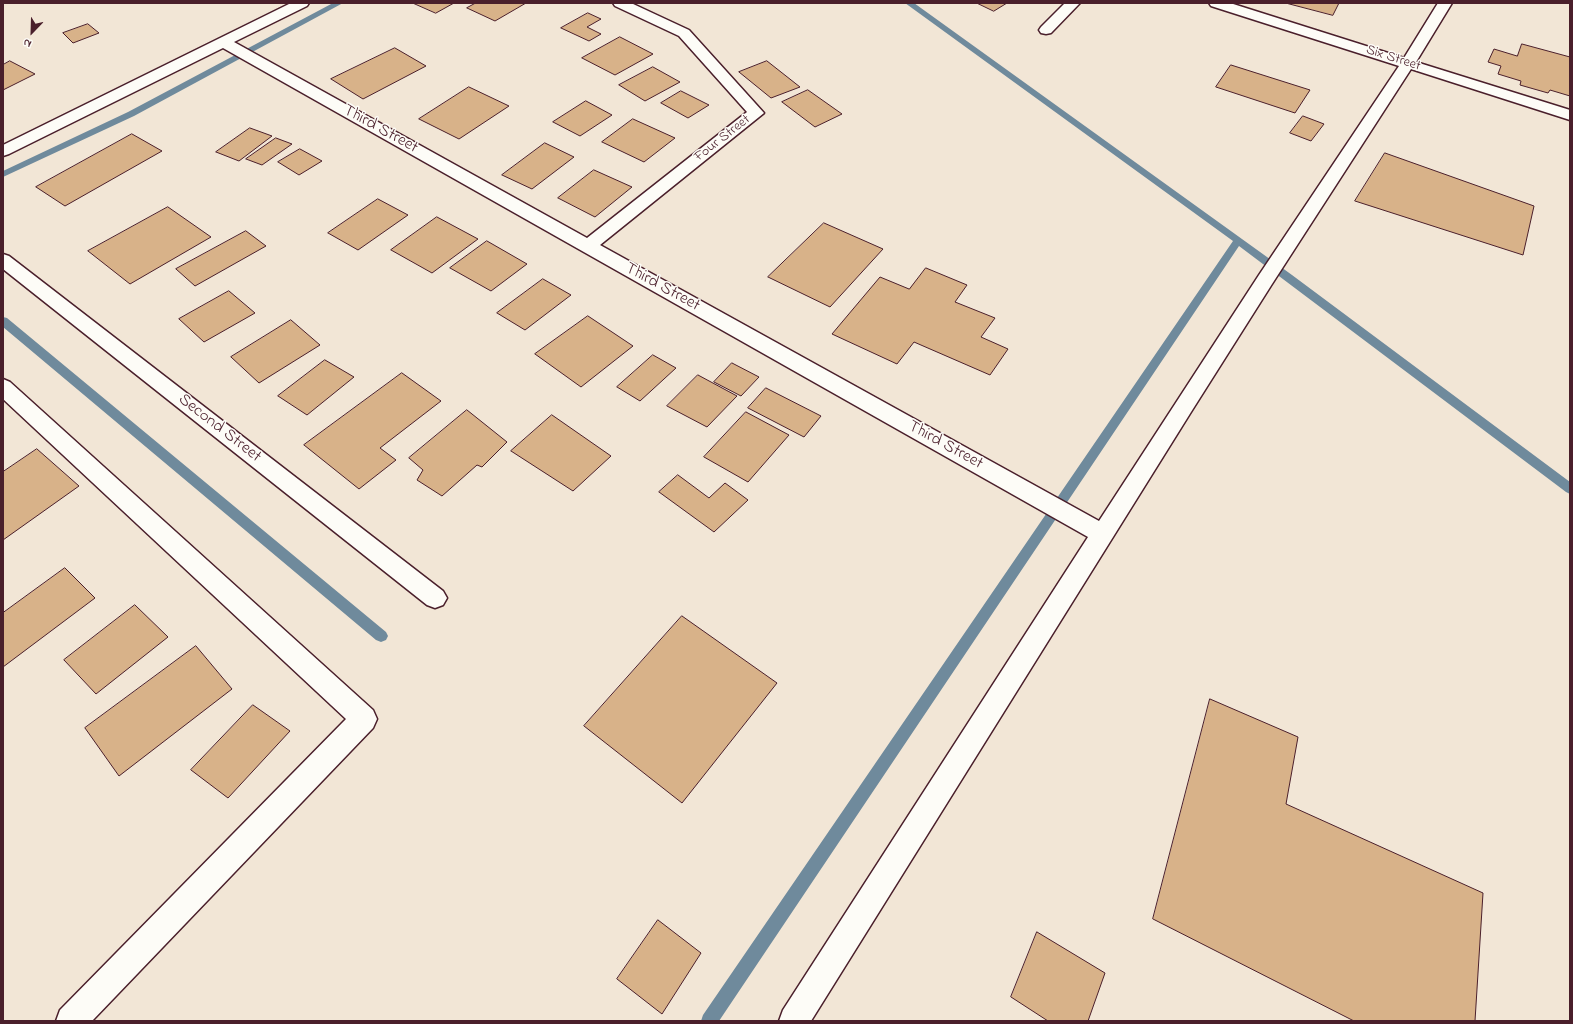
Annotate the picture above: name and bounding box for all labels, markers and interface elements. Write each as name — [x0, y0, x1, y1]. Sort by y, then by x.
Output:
north arrow — [12, 12, 52, 52]
text: N — [21, 34, 34, 52]
street label: Six Street — [1364, 42, 1422, 76]
street label: Third Street — [339, 101, 421, 159]
street label: Four Street — [692, 112, 754, 166]
street label: Third Street — [621, 259, 703, 317]
street label: Second Street — [173, 390, 265, 468]
street label: Third Street — [904, 417, 986, 475]

